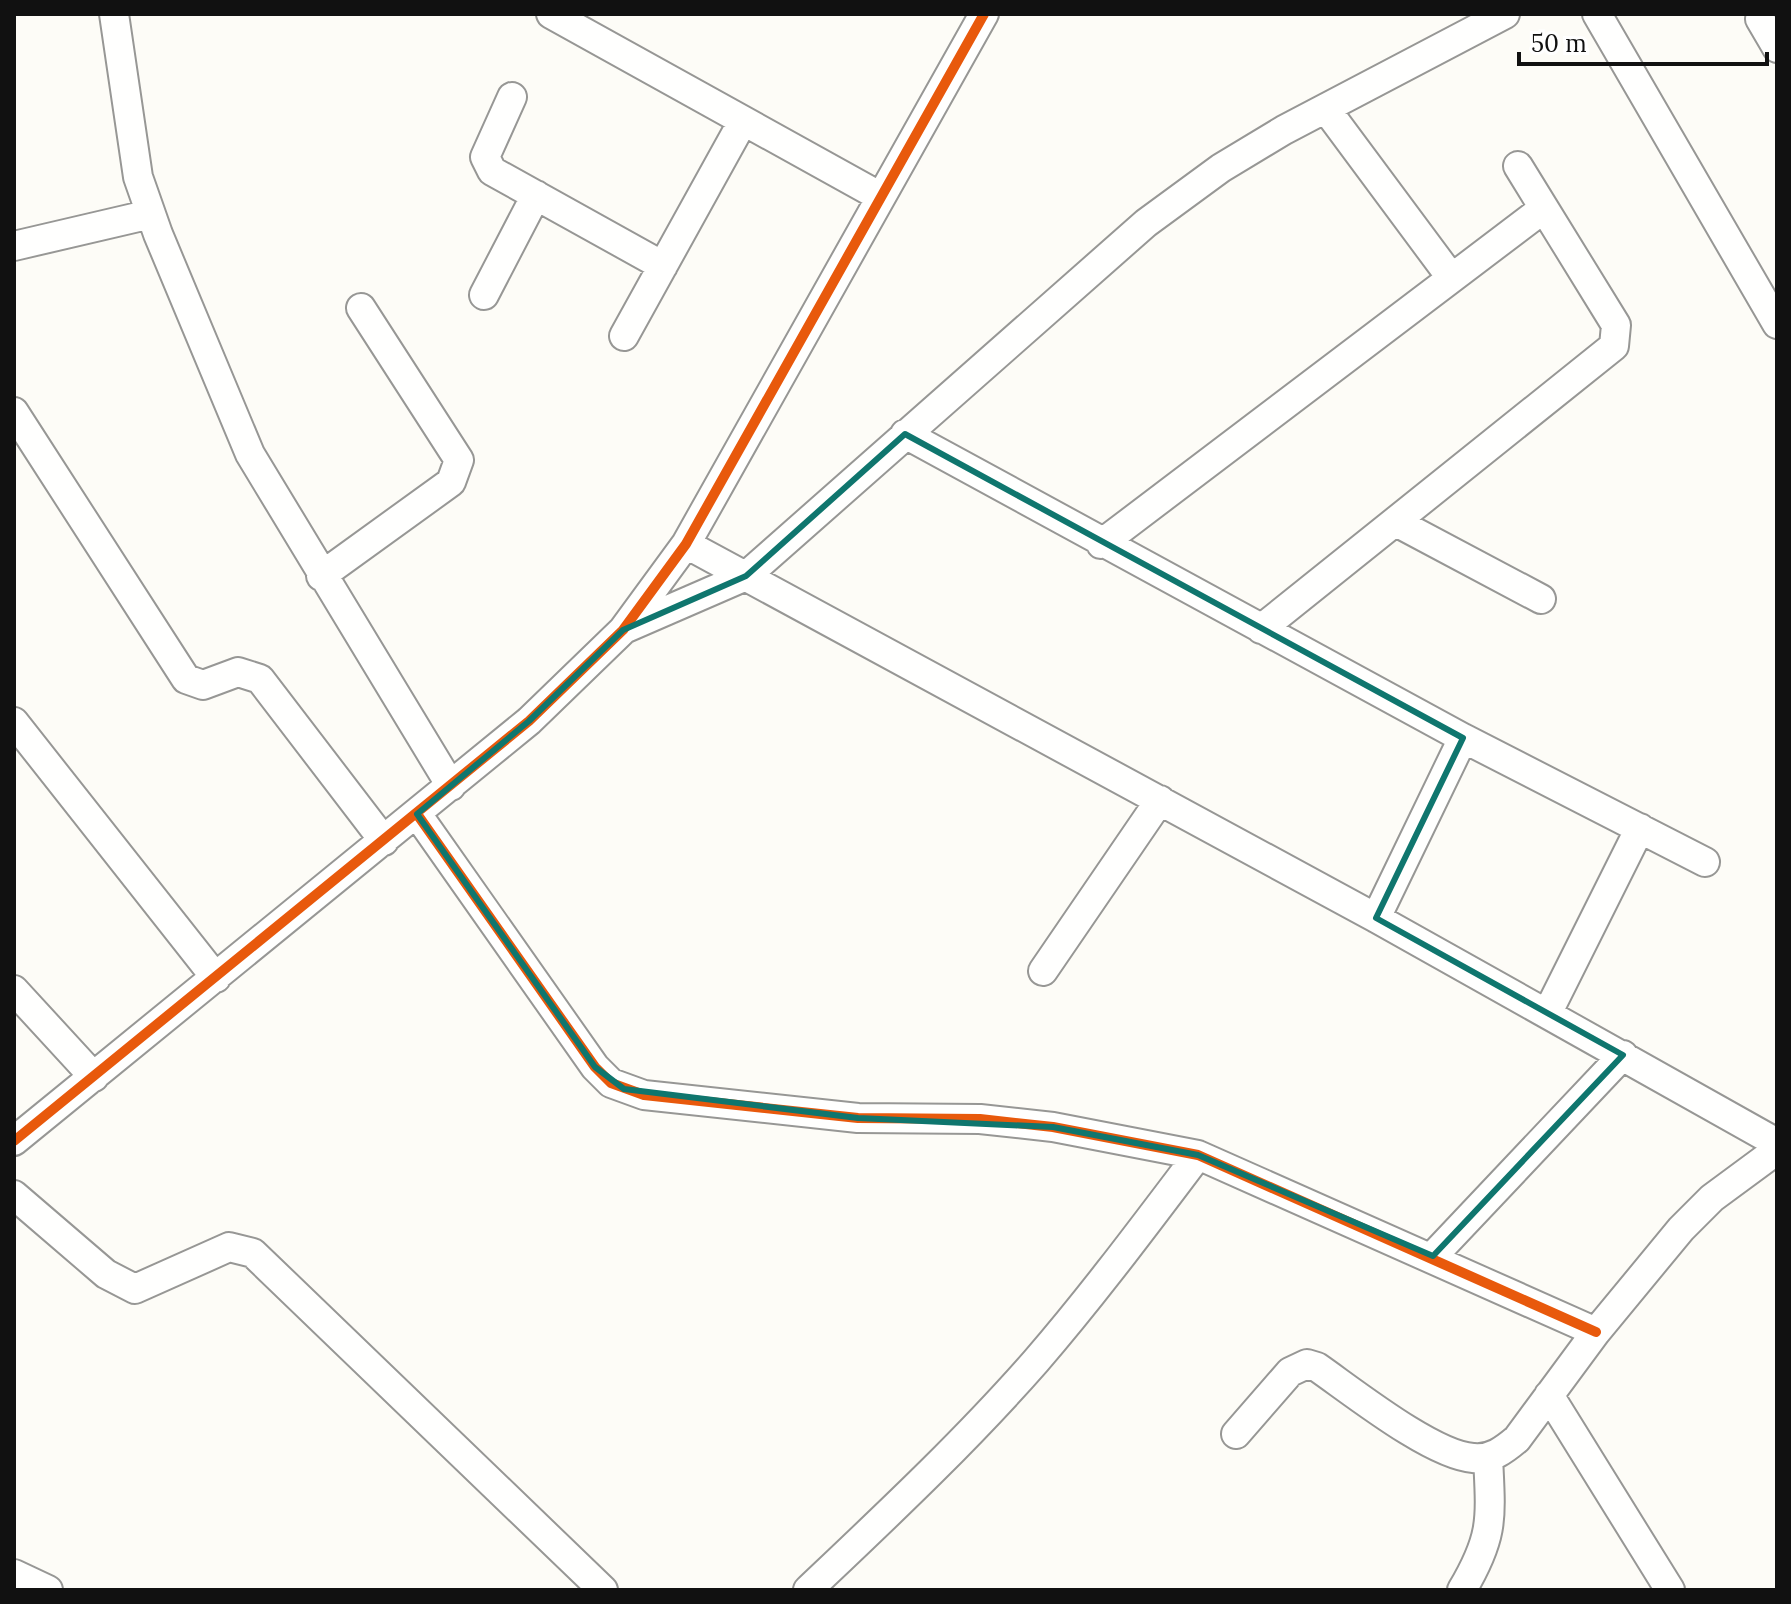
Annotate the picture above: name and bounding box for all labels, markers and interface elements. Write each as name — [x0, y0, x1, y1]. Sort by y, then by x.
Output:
scale bar — [1519, 16, 1767, 66]
text: 50 m — [1531, 28, 1587, 59]

